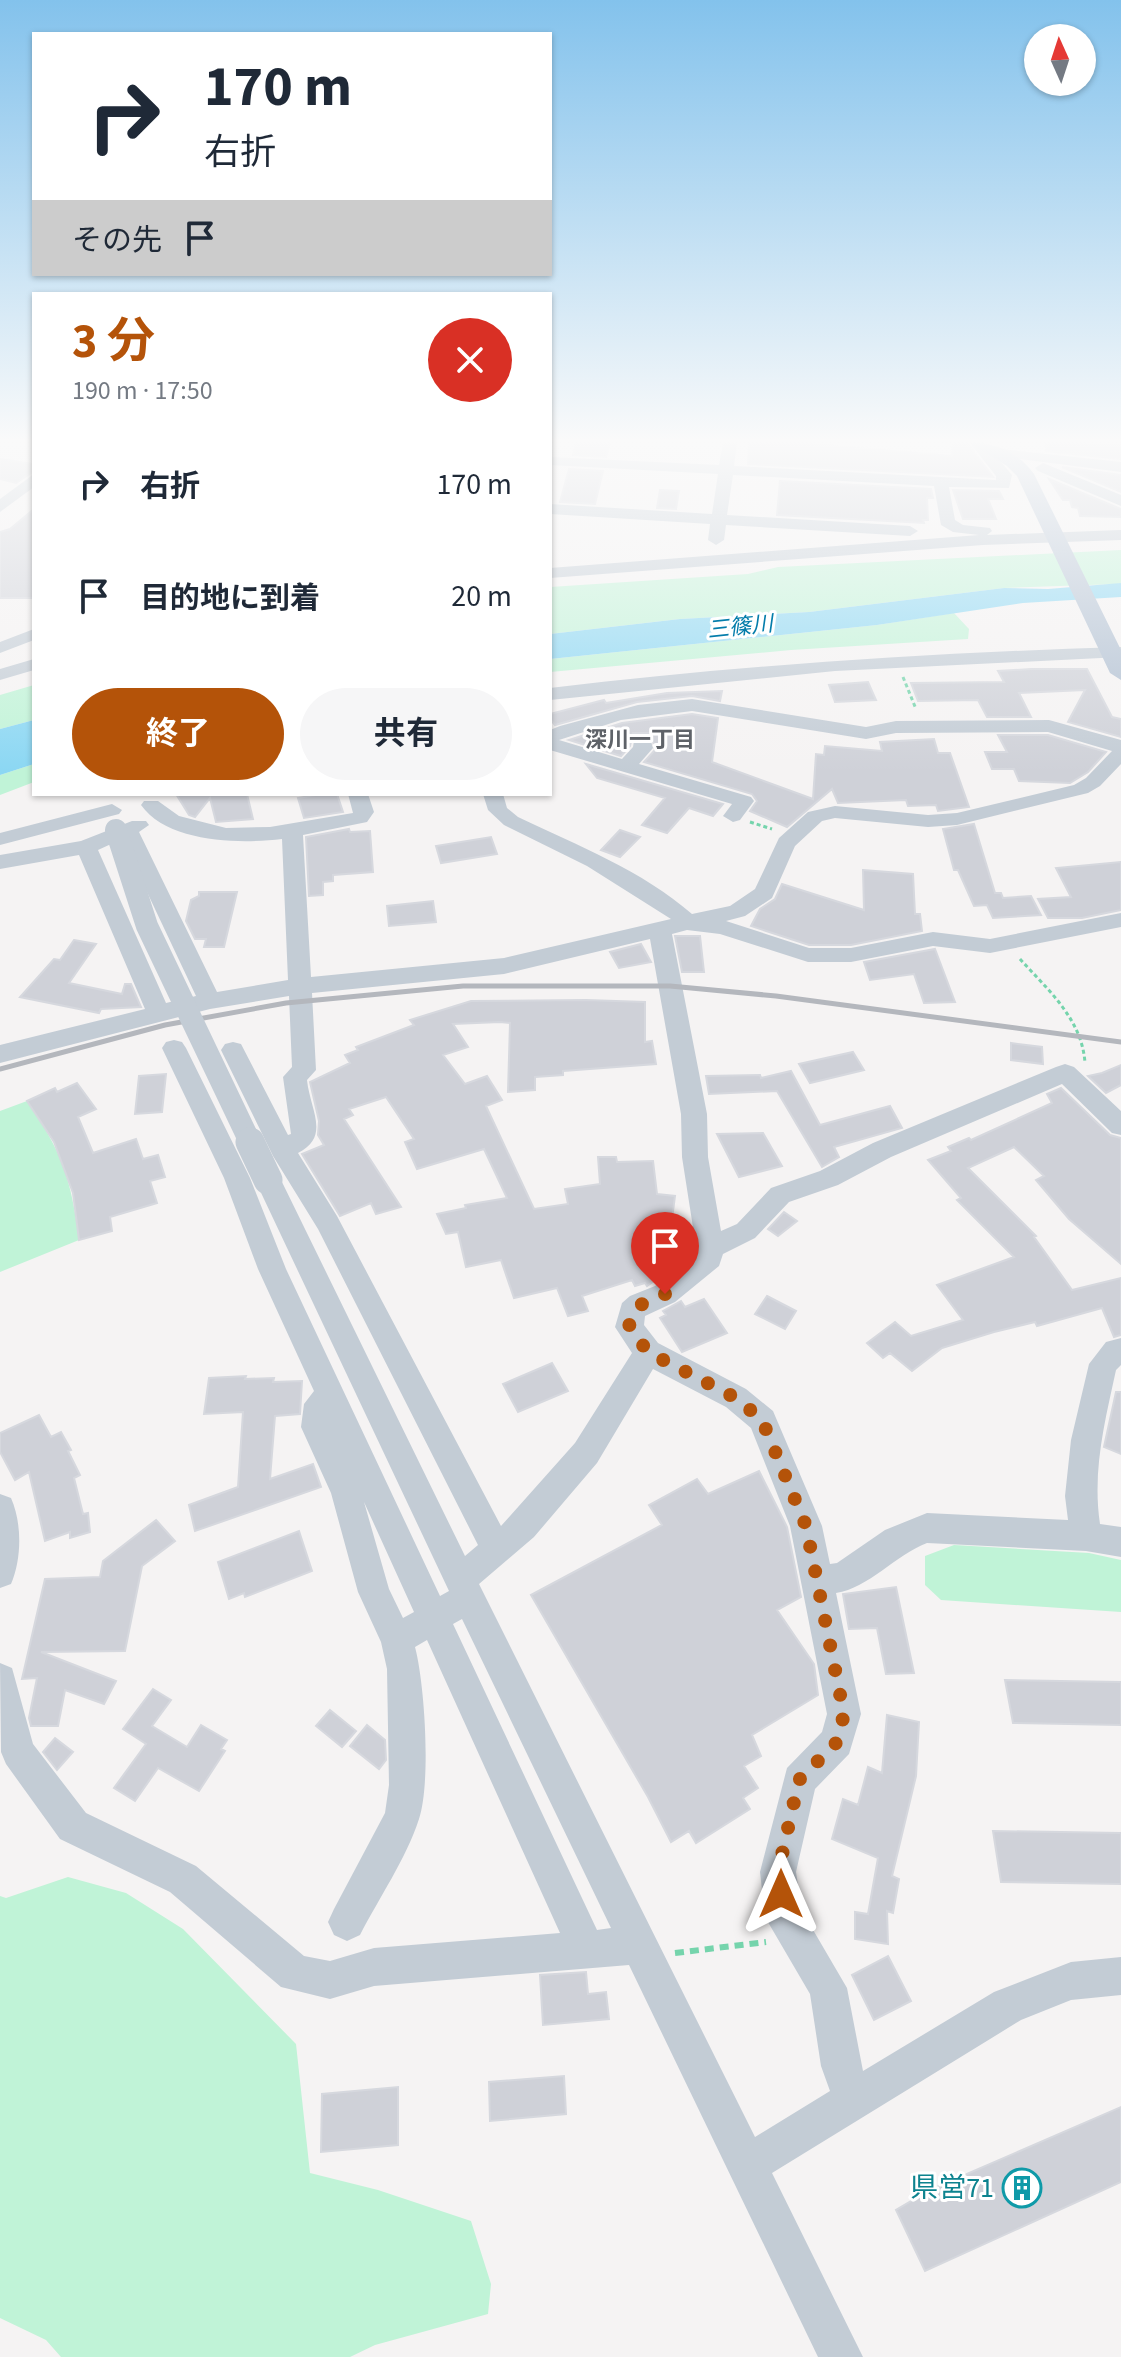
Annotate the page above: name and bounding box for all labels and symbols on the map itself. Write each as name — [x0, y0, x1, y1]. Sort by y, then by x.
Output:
north arrow — [1024, 24, 1096, 96]
water label: 三篠川 — [706, 607, 776, 646]
district label: 深川一丁目 — [585, 724, 695, 756]
pin — [631, 1212, 699, 1294]
position arrow — [739, 1852, 823, 1936]
building icon: 県営71 — [1001, 2167, 1043, 2209]
place label: 県営71 — [910, 2168, 994, 2208]

